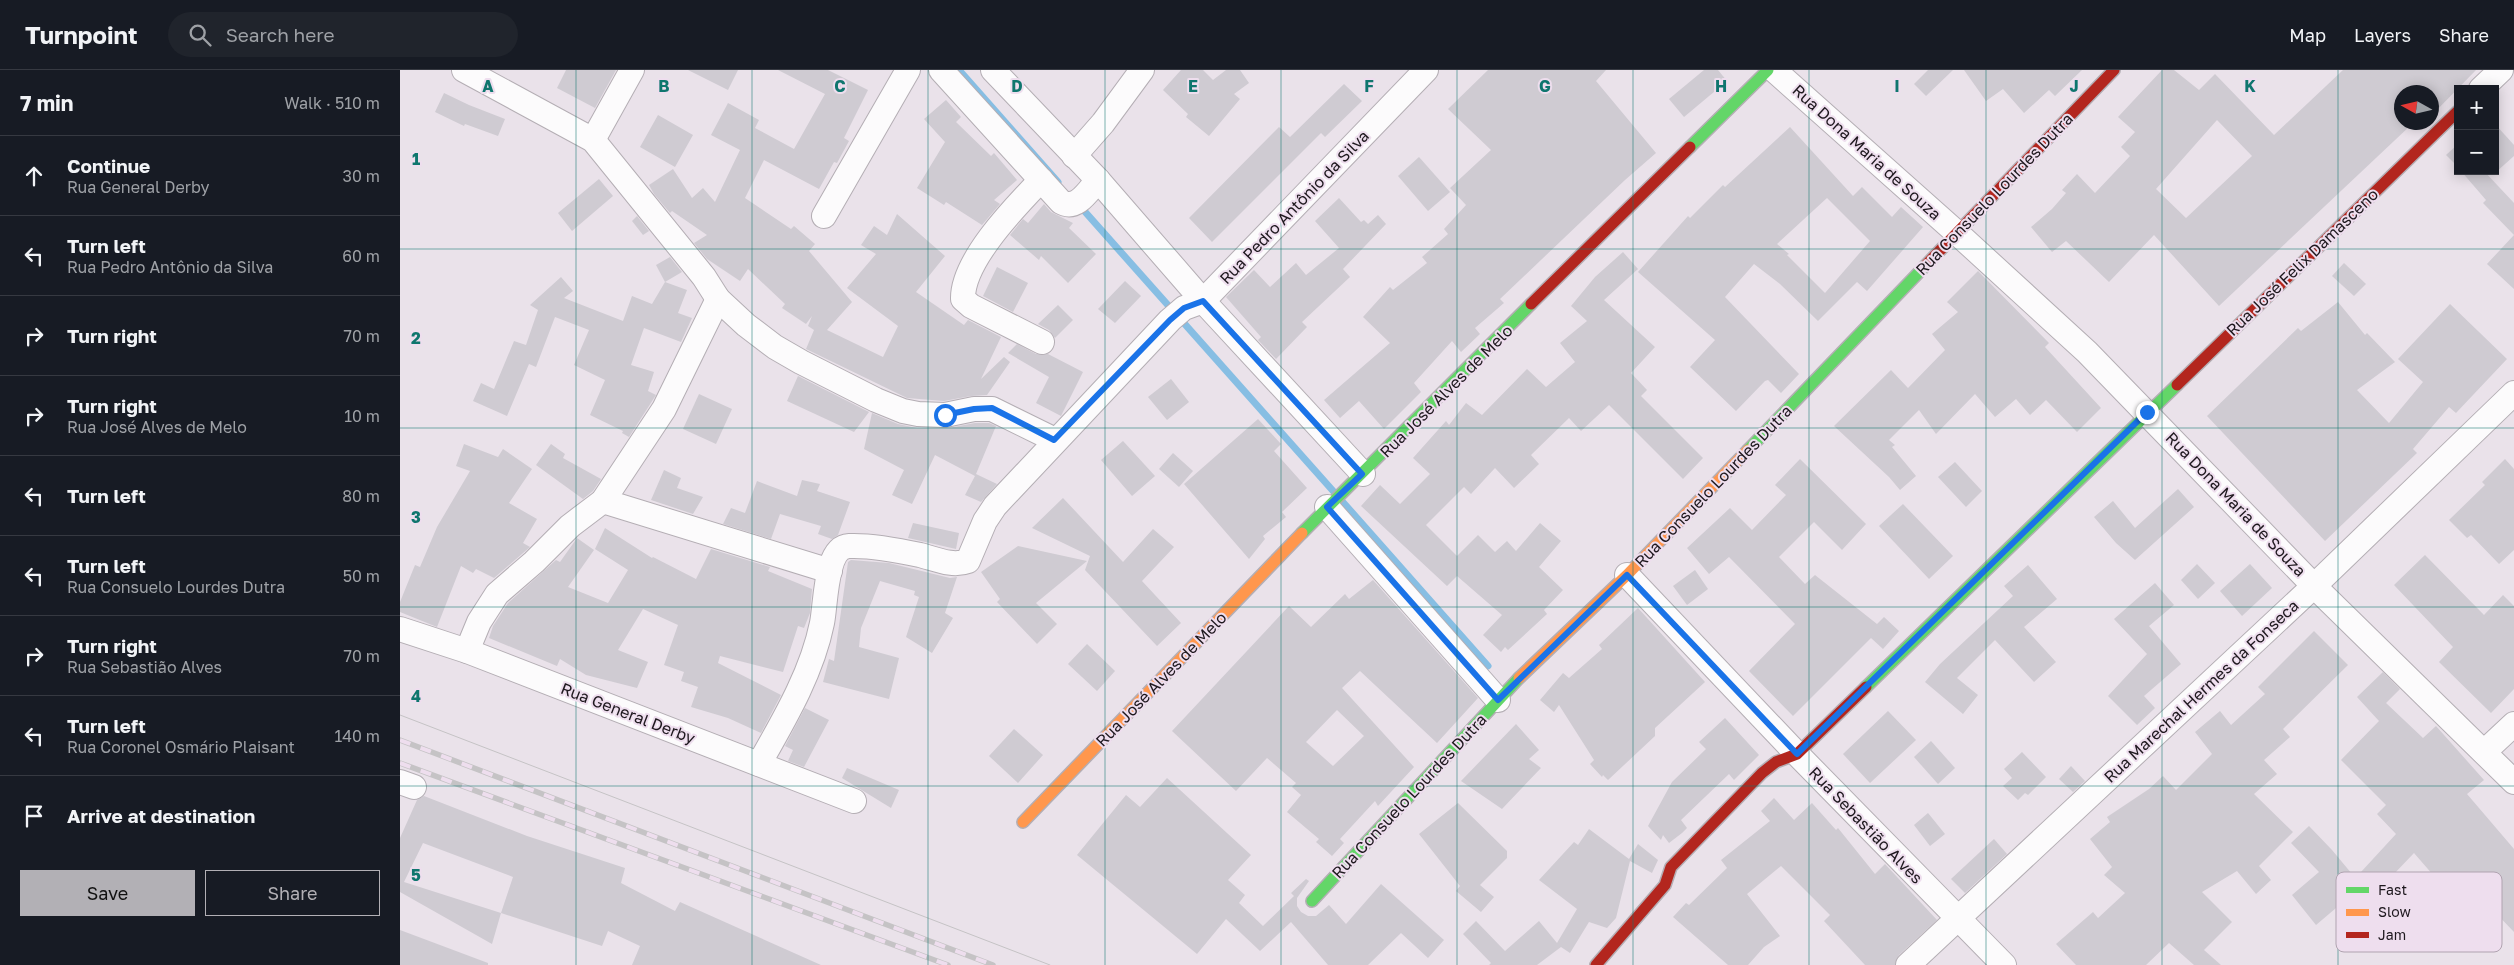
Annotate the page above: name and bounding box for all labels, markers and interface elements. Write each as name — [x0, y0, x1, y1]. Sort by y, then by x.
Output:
search box — [168, 12, 518, 57]
text: Turnpoint — [25, 20, 138, 49]
icon: search — [186, 21, 214, 49]
text: Search here — [226, 23, 335, 46]
text: Map — [2289, 24, 2326, 46]
text: Layers — [2354, 24, 2411, 46]
text: Share — [2439, 24, 2489, 46]
text: A — [482, 76, 494, 96]
text: B — [658, 76, 670, 96]
text: C — [834, 76, 846, 96]
text: D — [1011, 76, 1023, 96]
text: E — [1188, 76, 1198, 96]
text: F — [1364, 76, 1374, 96]
text: G — [1539, 76, 1551, 96]
text: H — [1715, 76, 1727, 96]
text: I — [1894, 76, 1900, 96]
text: J — [2069, 76, 2079, 96]
text: K — [2244, 76, 2256, 96]
street label: Rua Dona Maria de Souza — [1789, 80, 1945, 224]
north arrow — [2394, 85, 2439, 130]
map controls — [2454, 85, 2499, 175]
button: + — [2454, 85, 2499, 130]
text: 7 min — [20, 90, 74, 116]
text: Walk · 510 m — [284, 93, 380, 113]
street label: Rua Consuelo Lourdes Dutra — [1911, 109, 2077, 279]
street label: Rua Pedro Antônio da Silva — [1215, 126, 1373, 288]
button: − — [2454, 130, 2499, 175]
text: 1 — [412, 149, 420, 169]
text: Continue — [67, 154, 150, 177]
icon: ahead — [20, 162, 48, 190]
text: 30 m — [343, 166, 380, 186]
text: Rua General Derby — [67, 177, 209, 197]
street label: Rua José Felix Damasceno — [2222, 184, 2382, 340]
text: Turn left — [67, 234, 146, 257]
icon: left — [20, 242, 48, 270]
text: 60 m — [342, 246, 380, 266]
text: Rua Pedro Antônio da Silva — [67, 257, 273, 277]
street label: Rua José Alves de Melo — [1375, 320, 1517, 462]
icon: right — [20, 322, 48, 350]
text: Turn right — [67, 324, 157, 347]
text: 70 m — [343, 326, 380, 346]
text: 2 — [411, 328, 421, 348]
text: Turn right — [67, 394, 157, 417]
street label: Rua Consuelo Lourdes Dutra — [1630, 401, 1796, 571]
route end — [2136, 401, 2159, 424]
icon: right — [20, 402, 48, 430]
route start — [934, 404, 957, 427]
text: 10 m — [344, 406, 380, 426]
text: Rua José Alves de Melo — [67, 417, 247, 437]
street label: Rua Dona Maria de Souza — [2162, 428, 2310, 580]
icon: left — [20, 482, 48, 510]
text: Turn left — [67, 484, 146, 507]
text: 80 m — [342, 486, 380, 506]
text: 3 — [411, 507, 421, 527]
text: Turn left — [67, 554, 146, 577]
icon: left — [20, 562, 48, 590]
text: 50 m — [343, 566, 380, 586]
text: Rua Consuelo Lourdes Dutra — [67, 577, 285, 597]
street label: Rua Marechal Hermes da Fonseca — [2099, 595, 2303, 787]
street label: Rua José Alves de Melo — [1091, 607, 1231, 751]
text: Turn right — [67, 634, 157, 657]
icon: right — [20, 642, 48, 670]
text: 70 m — [343, 646, 380, 666]
text: Rua Sebastião Alves — [67, 657, 222, 677]
street label: Rua General Derby — [558, 678, 698, 748]
text: 4 — [411, 686, 421, 706]
street label: Rua Consuelo Lourdes Dutra — [1327, 709, 1491, 883]
text: Turn left — [67, 714, 146, 737]
icon: left — [20, 722, 48, 750]
text: 140 m — [334, 726, 380, 746]
text: Rua Coronel Osmário Plaisant — [67, 737, 295, 757]
street label: Rua Sebastião Alves — [1805, 762, 1927, 888]
icon: arrive — [20, 802, 48, 830]
text: Arrive at destination — [67, 804, 255, 827]
text: 5 — [411, 865, 421, 885]
button: Save — [20, 870, 195, 916]
button: Share — [205, 870, 380, 916]
legend — [2336, 872, 2502, 952]
text: Fast — [2378, 881, 2407, 898]
text: Slow — [2378, 903, 2411, 920]
text: Jam — [2378, 926, 2406, 943]

